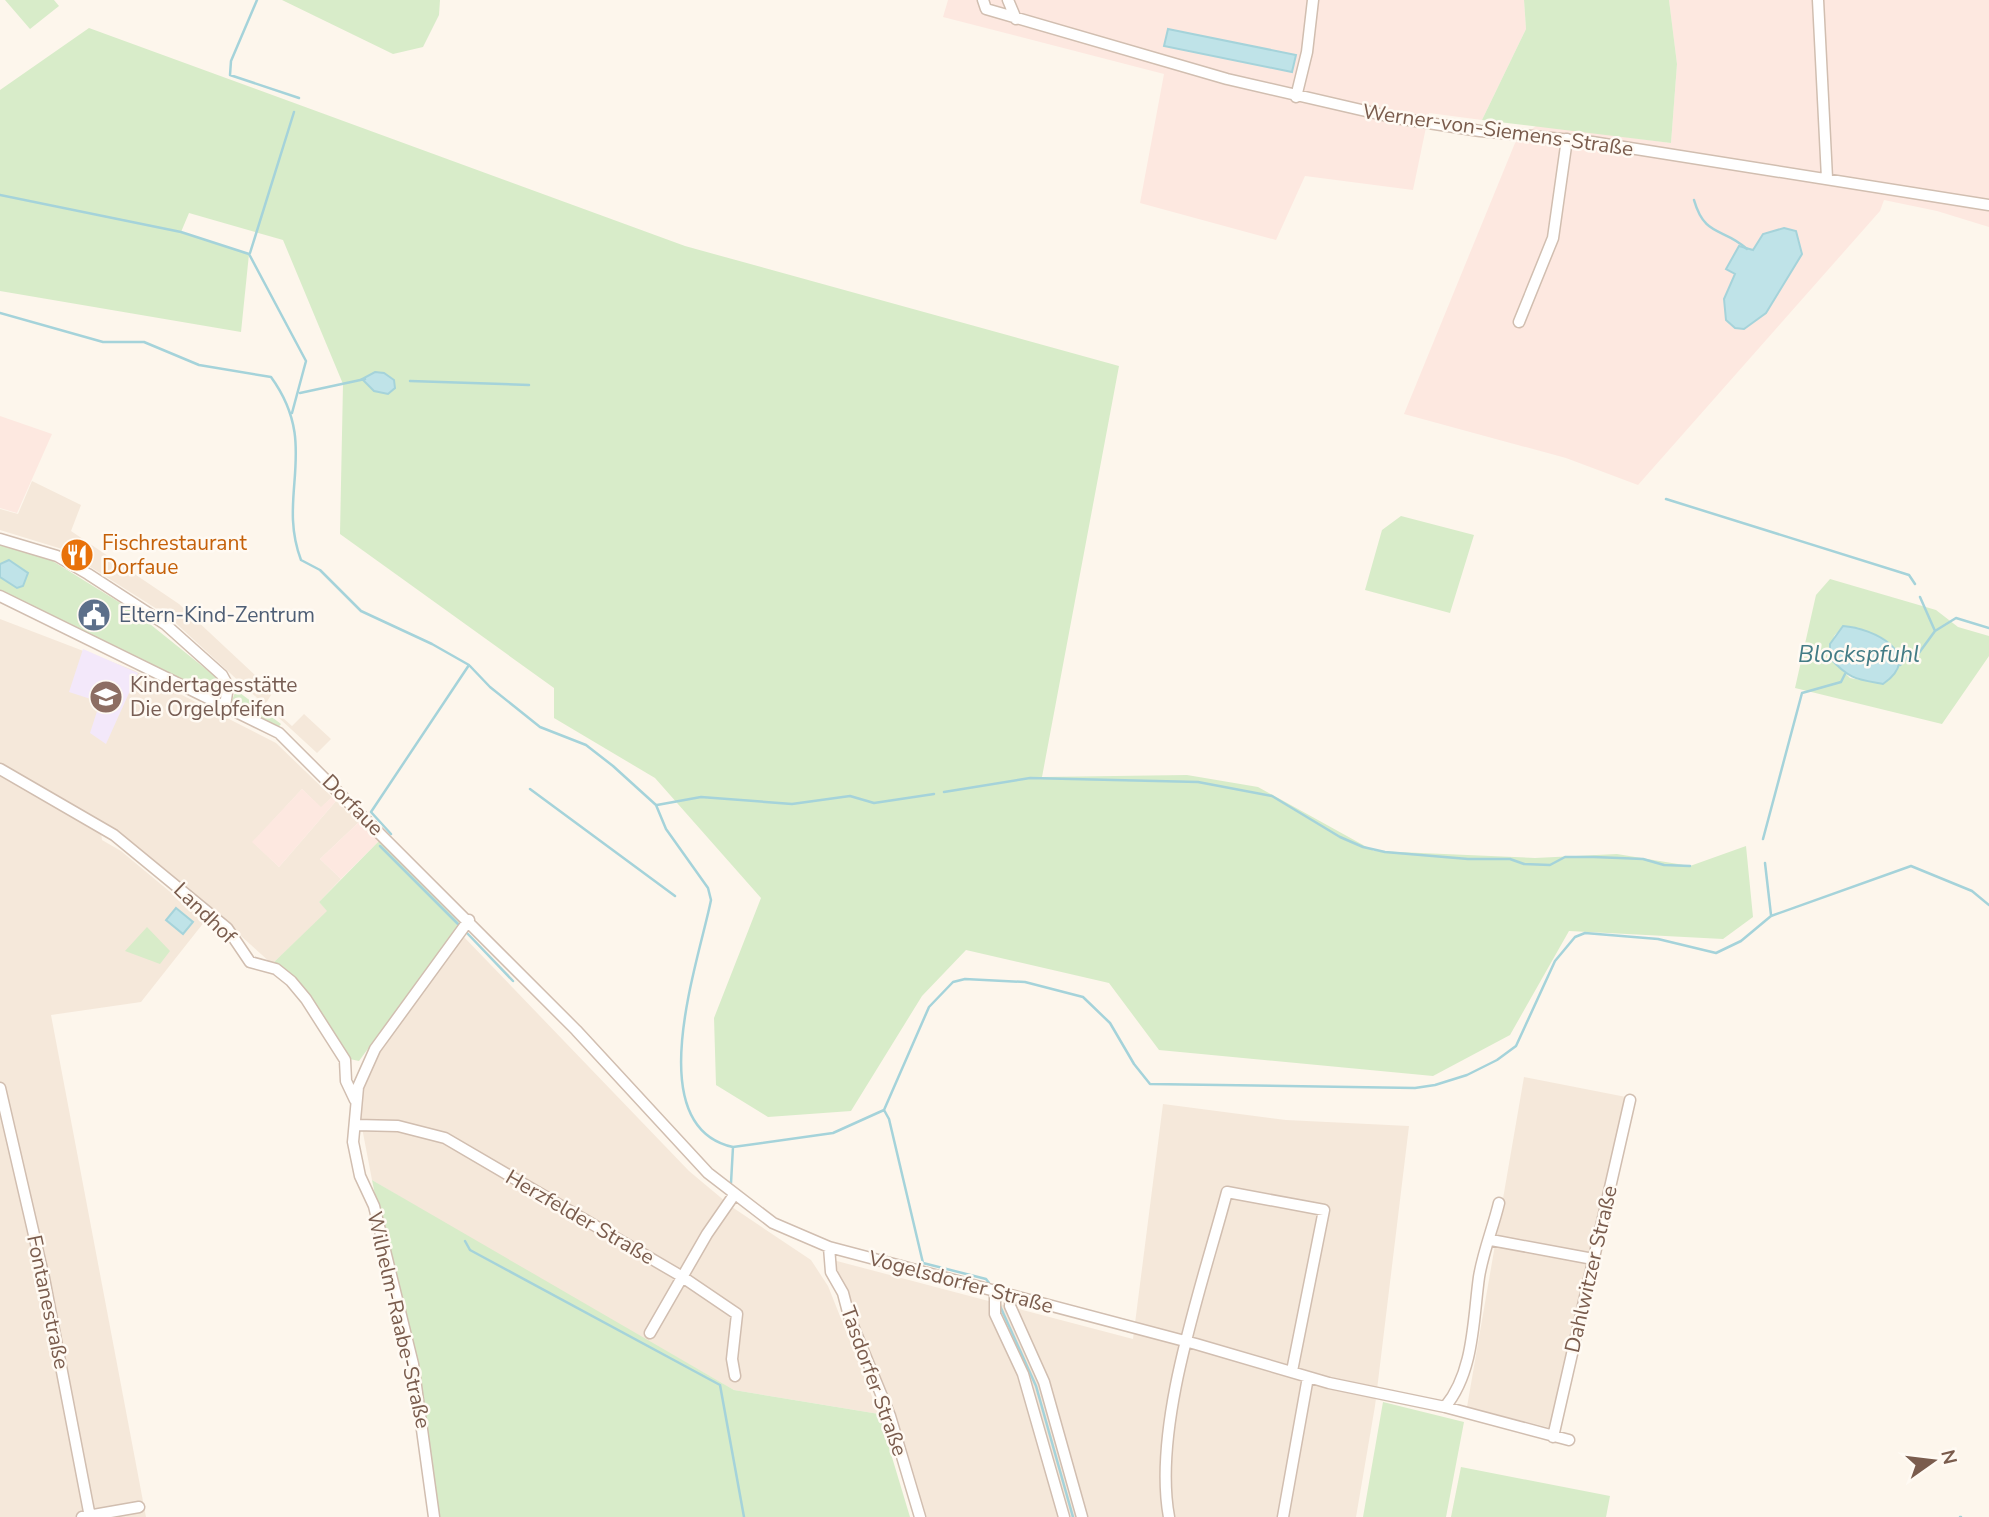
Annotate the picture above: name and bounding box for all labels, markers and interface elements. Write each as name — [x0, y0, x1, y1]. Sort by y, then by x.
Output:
street label: Werner-von-Siemens-Straße — [1361, 97, 1635, 163]
place label: Fischrestaurant Dorfaue — [102, 529, 247, 581]
restaurant icon: Fischrestaurant Dorfaue — [58, 536, 96, 574]
public building icon: Eltern-Kind-Zentrum — [75, 596, 113, 634]
place label: Eltern-Kind-Zentrum — [119, 601, 315, 629]
water label: Blockspfuhl — [1798, 639, 1920, 670]
place label: Kindertagesstätte Die Orgelpfeifen — [130, 671, 297, 723]
school or university icon: Kindertagesstätte Die Orgelpfeifen — [87, 678, 125, 716]
street label: Dorfaue — [316, 768, 390, 842]
street label: Landhof — [168, 876, 243, 951]
street label: Herzfelder Straße — [500, 1163, 660, 1271]
street label: Dahlwitzer Straße — [1558, 1183, 1624, 1355]
street label: Wilhelm-Raabe-Straße — [360, 1209, 438, 1431]
street label: Fontanestraße — [20, 1232, 76, 1372]
street label: Vogelsdorfer Straße — [865, 1244, 1056, 1320]
street label: Tasdorfer Straße — [834, 1302, 914, 1460]
north arrow — [1898, 1426, 1968, 1496]
text: N — [1934, 1447, 1963, 1467]

